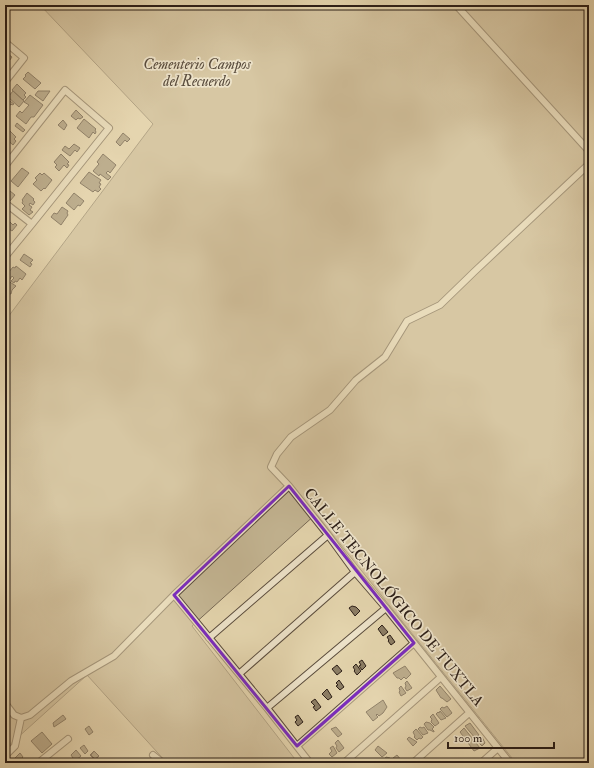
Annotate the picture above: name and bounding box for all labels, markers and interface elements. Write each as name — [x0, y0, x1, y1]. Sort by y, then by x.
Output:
park label: Cementerio Campos del Recuerdo — [143, 55, 252, 91]
street label: CALLE TECNOLÓGICO DE TUXTLA — [300, 483, 490, 711]
scale bar — [448, 724, 554, 750]
text: 100 m — [454, 731, 483, 746]

